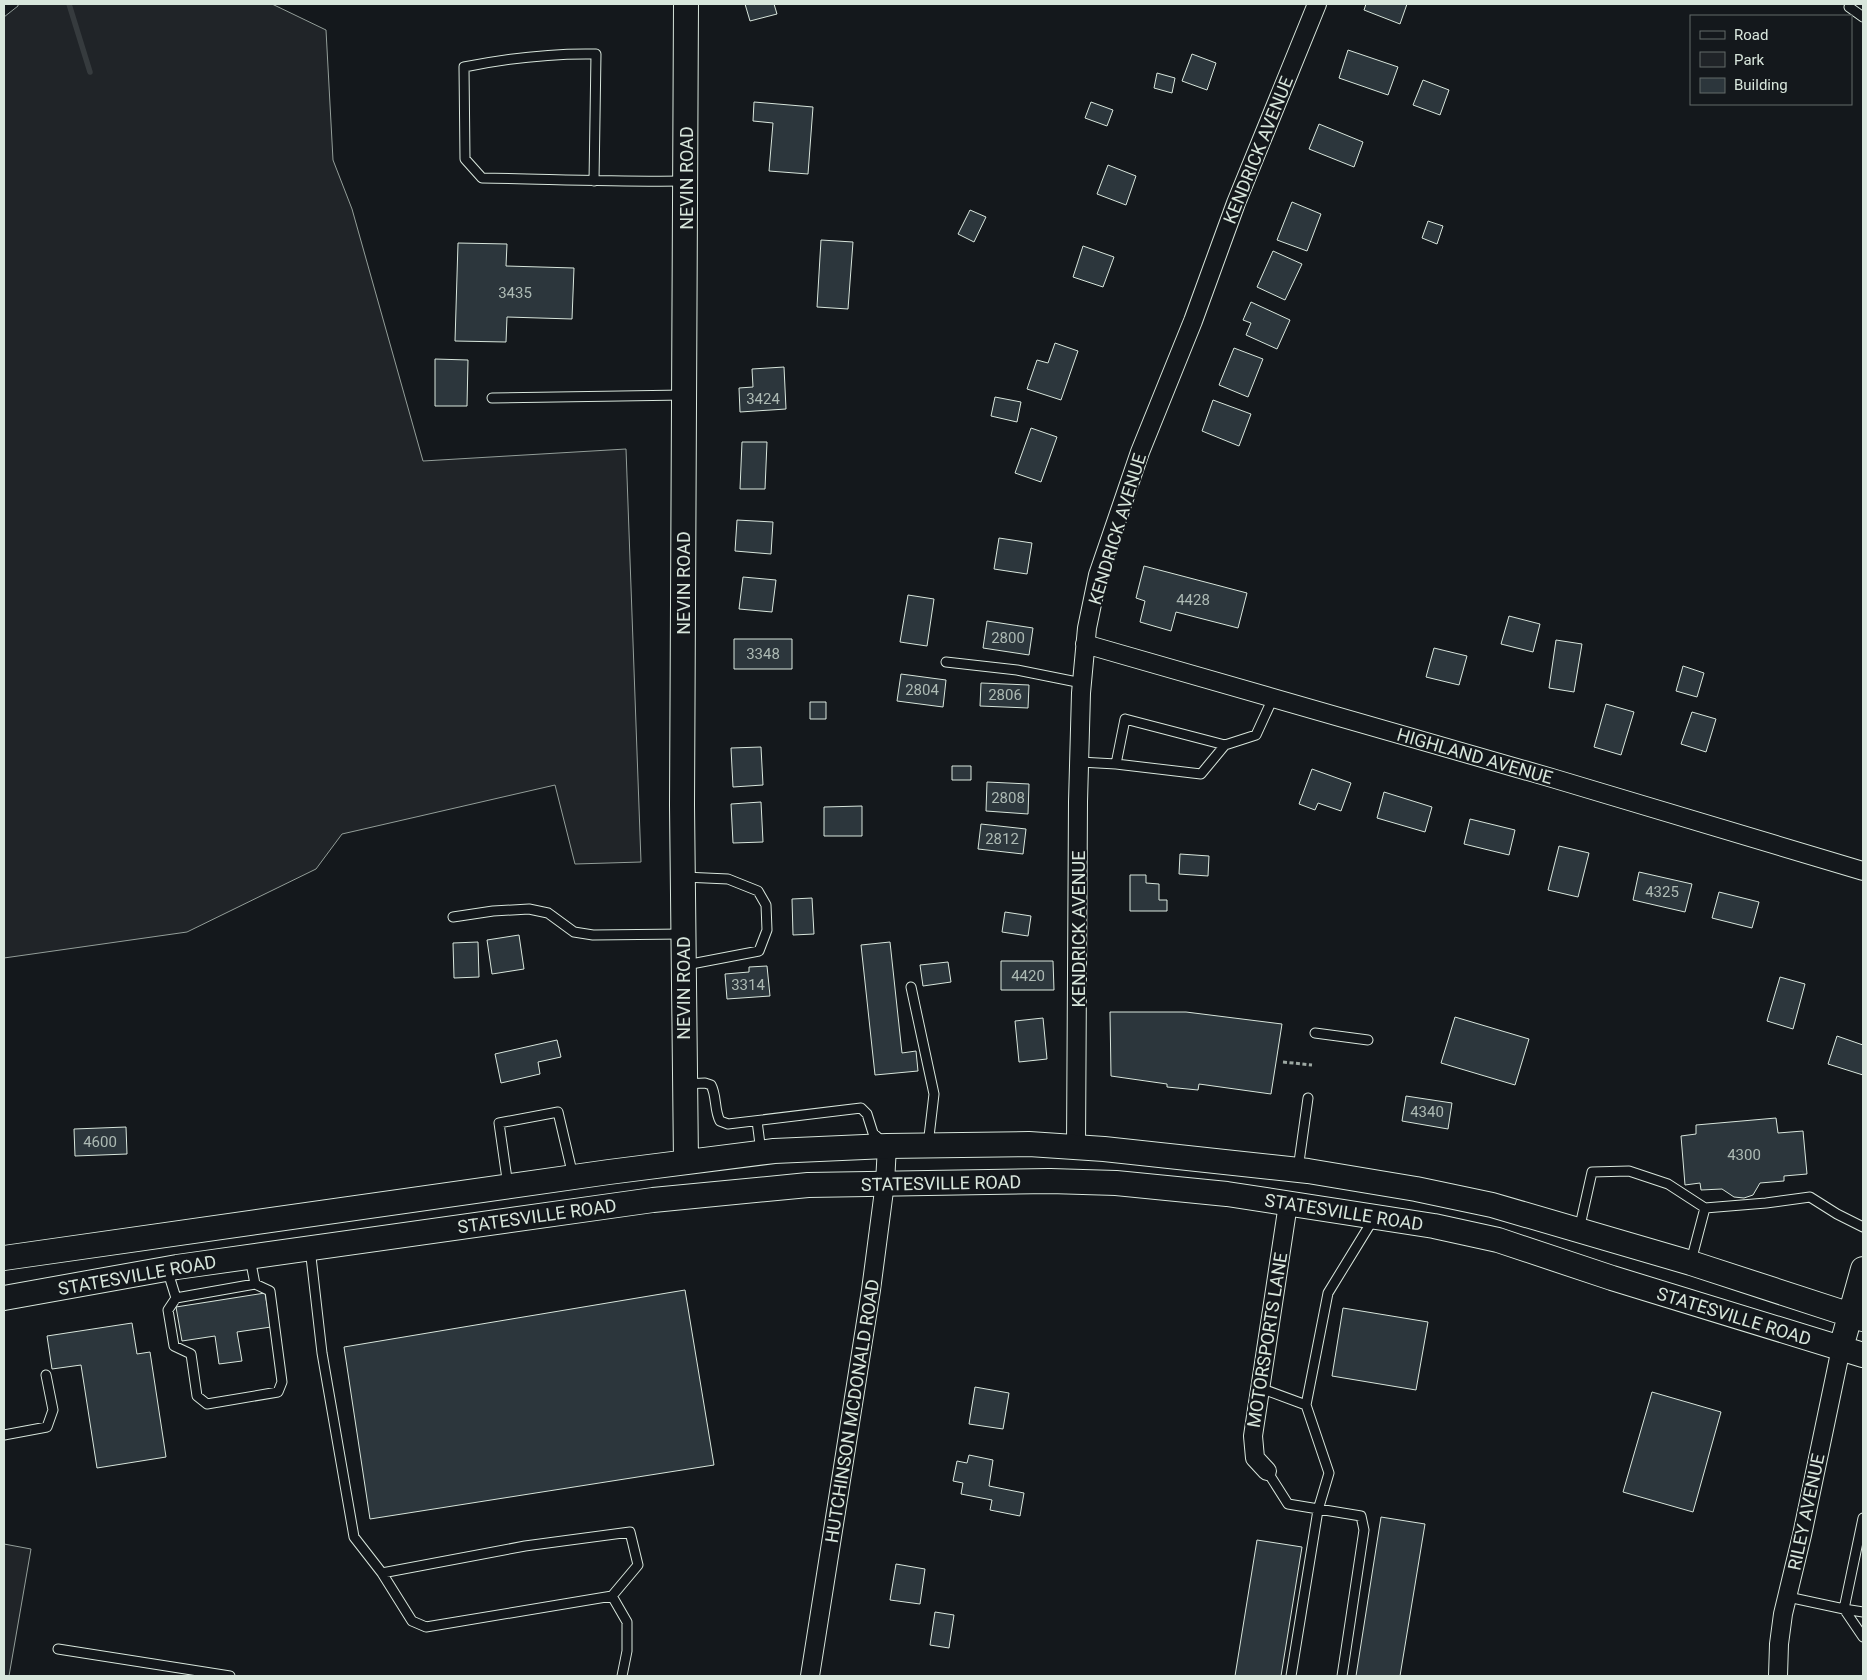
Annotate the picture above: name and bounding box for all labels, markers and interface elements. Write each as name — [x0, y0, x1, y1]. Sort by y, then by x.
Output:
legend — [1690, 15, 1852, 105]
text: Road — [1734, 26, 1768, 44]
text: Park — [1734, 51, 1765, 69]
street label: KENDRICK AVENUE — [1219, 73, 1297, 227]
text: Building — [1734, 76, 1788, 94]
street label: NEVIN ROAD — [676, 126, 697, 230]
house number: 3435 — [498, 284, 532, 302]
house number: 3424 — [746, 390, 780, 408]
street label: KENDRICK AVENUE — [1084, 451, 1150, 607]
street label: NEVIN ROAD — [673, 531, 694, 635]
house number: 4428 — [1176, 591, 1210, 609]
house number: 2800 — [991, 629, 1025, 647]
house number: 3348 — [746, 645, 780, 663]
house number: 2804 — [905, 681, 939, 699]
house number: 2806 — [988, 686, 1022, 704]
street label: HIGHLAND AVENUE — [1395, 724, 1555, 788]
house number: 2808 — [991, 789, 1025, 807]
house number: 2812 — [985, 830, 1019, 848]
street label: KENDRICK AVENUE — [1068, 850, 1089, 1008]
house number: 4325 — [1645, 883, 1679, 901]
street label: NEVIN ROAD — [673, 936, 694, 1040]
house number: 4420 — [1011, 967, 1045, 985]
house number: 3314 — [731, 976, 765, 994]
house number: 4340 — [1410, 1103, 1444, 1121]
house number: 4600 — [83, 1133, 117, 1151]
house number: 4300 — [1727, 1146, 1761, 1164]
street label: STATESVILLE ROAD — [861, 1171, 1021, 1195]
street label: STATESVILLE ROAD — [1263, 1189, 1425, 1235]
street label: STATESVILLE ROAD — [456, 1194, 618, 1238]
street label: STATESVILLE ROAD — [56, 1251, 218, 1299]
street label: MOTORSPORTS LANE — [1243, 1251, 1291, 1429]
street label: HUTCHINSON MCDONALD ROAD — [821, 1278, 883, 1544]
street label: STATESVILLE ROAD — [1654, 1283, 1814, 1349]
street label: RILEY AVENUE — [1783, 1452, 1829, 1572]

